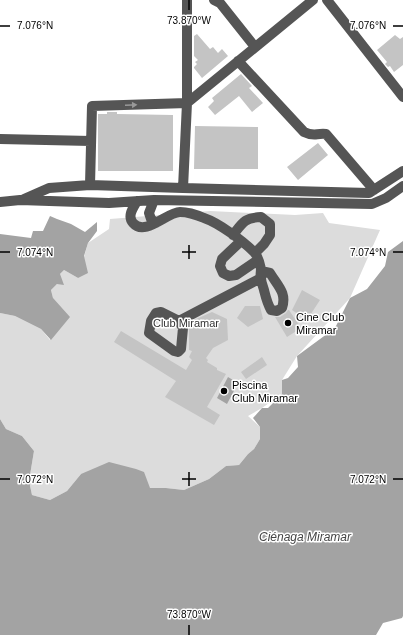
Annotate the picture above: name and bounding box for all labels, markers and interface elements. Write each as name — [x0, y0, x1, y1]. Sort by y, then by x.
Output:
text: 73.870°W — [167, 15, 212, 26]
text: 7.076°N — [17, 20, 53, 31]
text: 7.076°N — [350, 20, 386, 31]
one-way arrow — [125, 102, 138, 108]
text: 7.074°N — [17, 247, 53, 258]
text: 7.074°N — [350, 247, 386, 258]
place label: Cine Club Miramar — [296, 311, 344, 336]
park label: Club Miramar — [153, 317, 219, 329]
marker: Cine Club Miramar — [283, 318, 293, 328]
place label: Piscina Club Miramar — [232, 379, 298, 404]
marker: Piscina Club Miramar — [219, 386, 229, 396]
text: 7.072°N — [17, 474, 53, 485]
text: 7.072°N — [350, 474, 386, 485]
water label: Ciénaga Miramar — [259, 530, 352, 544]
text: 73.870°W — [167, 609, 212, 620]

